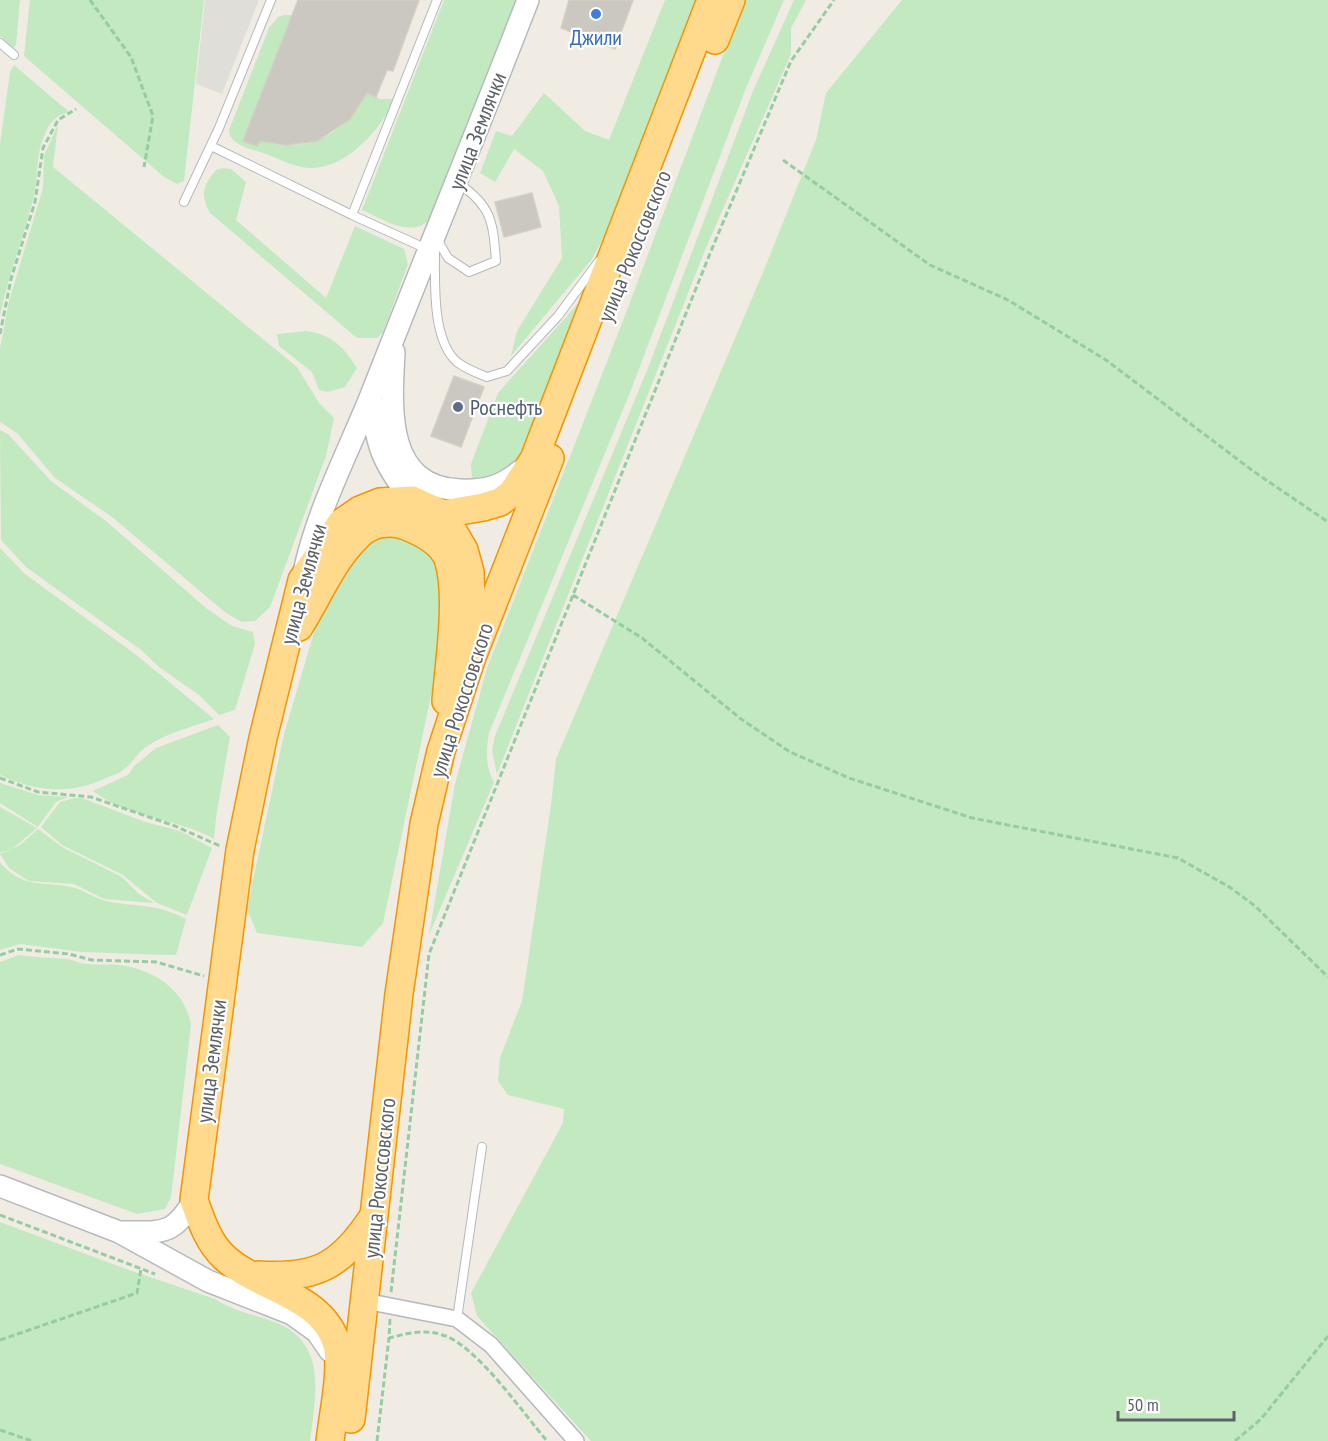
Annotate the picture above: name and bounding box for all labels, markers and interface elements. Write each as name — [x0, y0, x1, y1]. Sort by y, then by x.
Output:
marker: Джили — [589, 7, 603, 21]
place label: Джили — [570, 23, 622, 51]
street label: улица Землячки — [442, 68, 512, 194]
street label: улица Рокоссовского — [591, 166, 677, 326]
place label: Роснефть — [470, 393, 542, 421]
marker: Роснефть — [451, 400, 465, 414]
street label: улица Землячки — [273, 520, 333, 648]
street label: улица Рокоссовского — [423, 619, 499, 781]
street label: улица Землячки — [190, 998, 232, 1124]
street label: улица Рокоссовского — [357, 1096, 401, 1260]
scale bar — [1118, 1384, 1234, 1422]
text: 50 m — [1127, 1393, 1159, 1416]

